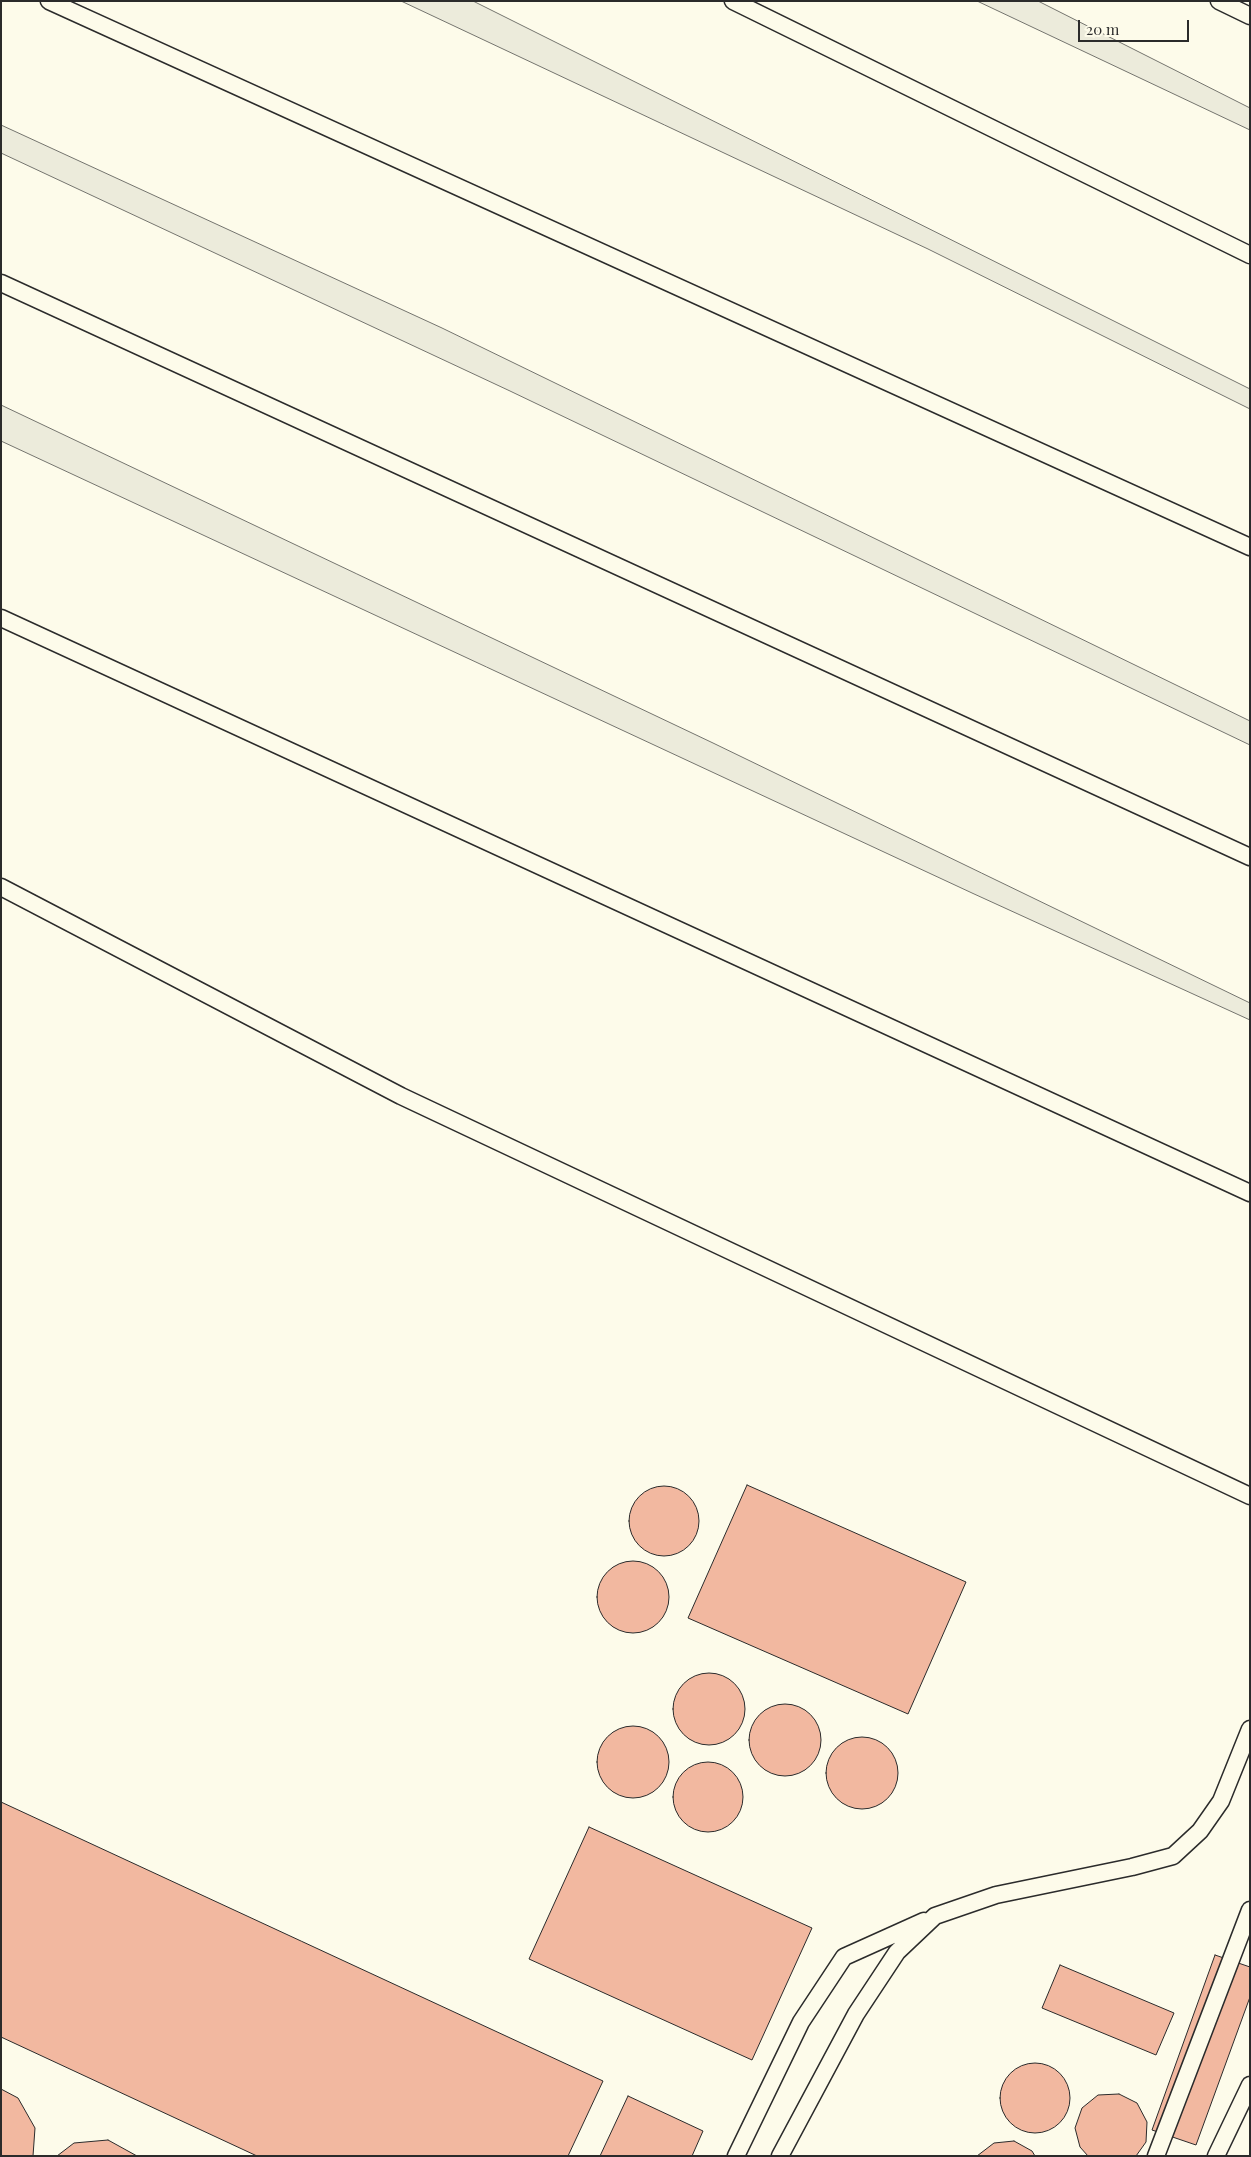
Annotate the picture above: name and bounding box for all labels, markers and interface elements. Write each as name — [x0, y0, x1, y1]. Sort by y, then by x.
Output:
scale bar — [1081, 10, 1192, 42]
text: 20 m — [1086, 19, 1119, 39]

